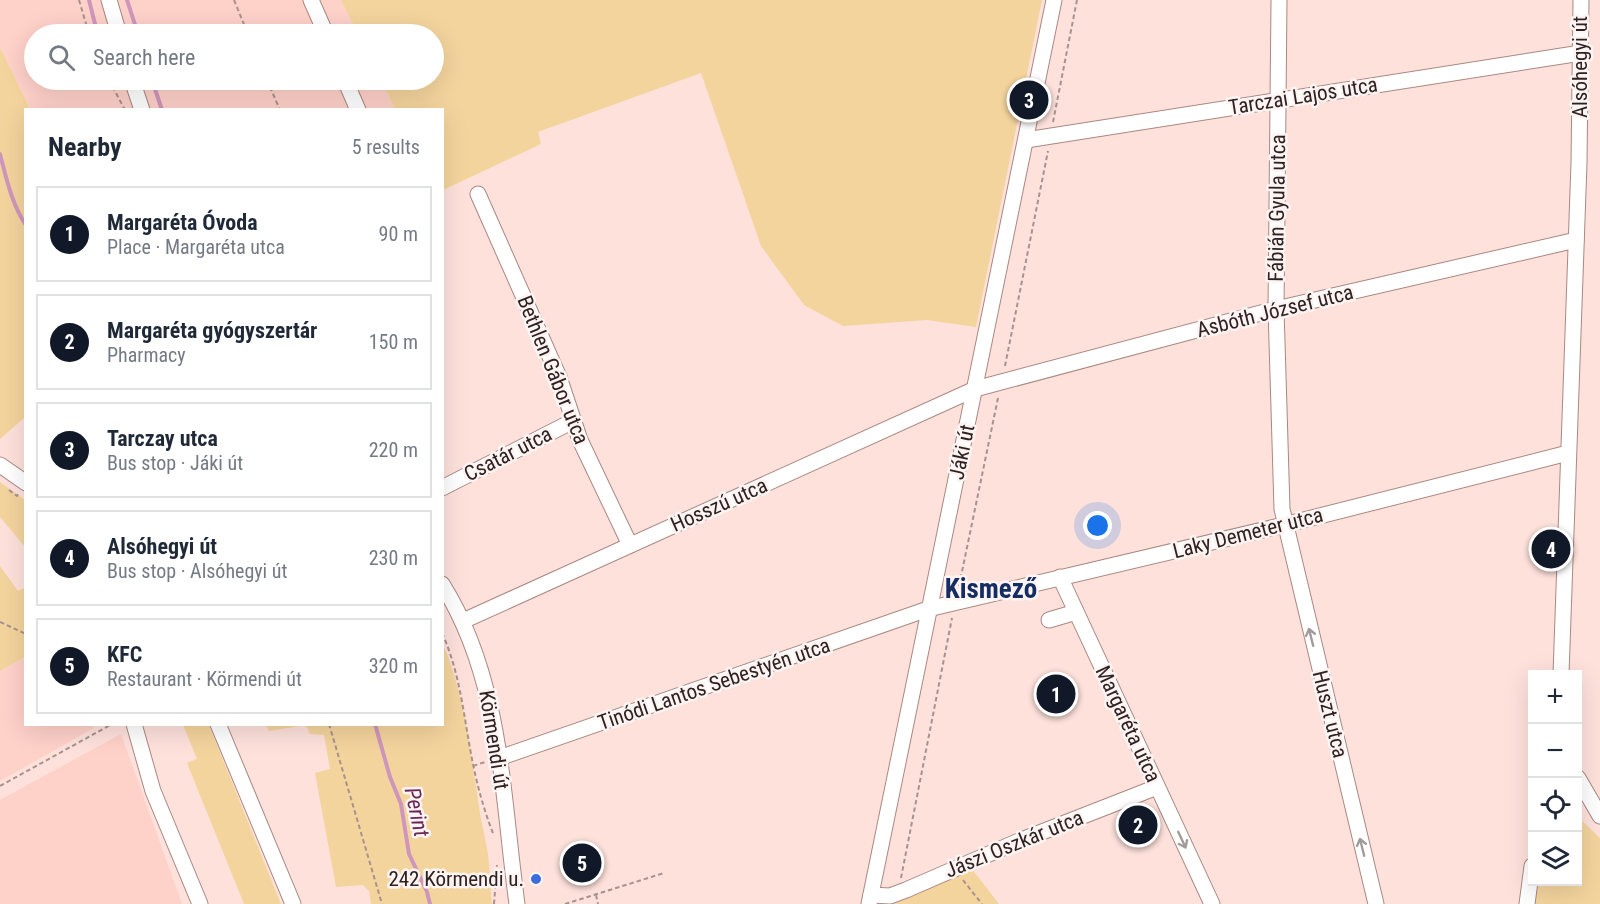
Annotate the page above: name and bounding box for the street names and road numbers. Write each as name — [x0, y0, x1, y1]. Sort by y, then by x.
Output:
street label: Alsóhegyi út — [1568, 16, 1592, 118]
street label: Tarczai Lajos utca — [1227, 72, 1379, 120]
street label: Fábián Gyula utca — [1264, 134, 1290, 282]
street label: Asbóth József utca — [1194, 280, 1356, 342]
street label: Bethlen Gábor utca — [512, 292, 594, 448]
street label: Csatár utca — [460, 422, 556, 486]
street label: Jáki út — [944, 422, 980, 482]
street label: Hosszú utca — [667, 473, 771, 537]
street label: Laky Demeter utca — [1170, 503, 1326, 563]
street label: Tinódi Lantos Sebestyén utca — [595, 633, 833, 735]
street label: Margaréta utca — [1091, 662, 1165, 786]
street label: Huszt utca — [1308, 668, 1352, 760]
street label: Körmendi út — [474, 689, 514, 791]
street label: Jászi Oszkár utca — [941, 805, 1087, 883]

